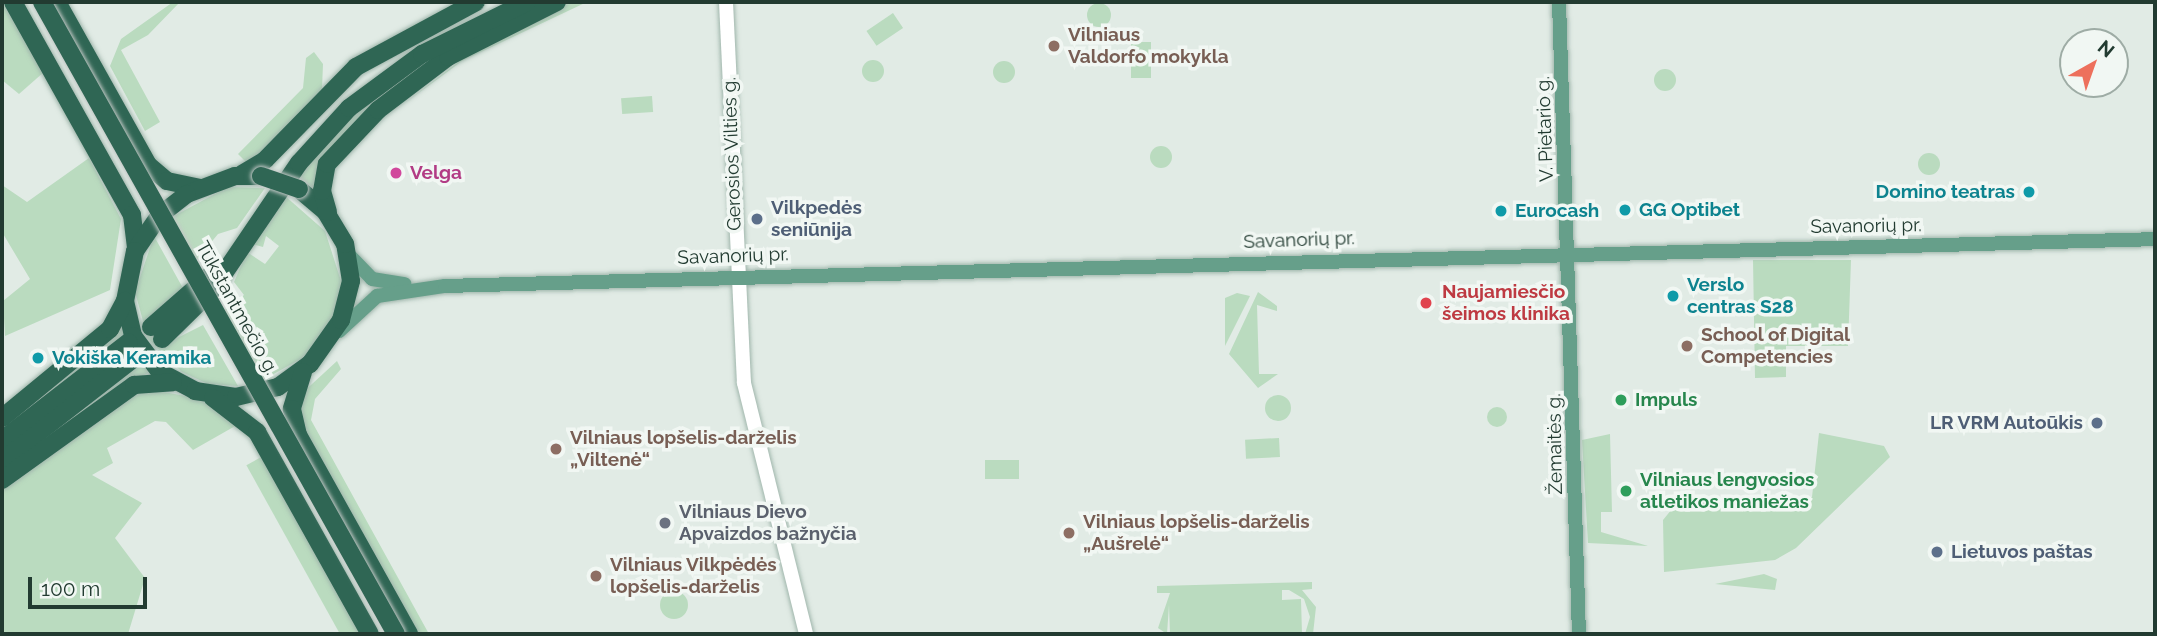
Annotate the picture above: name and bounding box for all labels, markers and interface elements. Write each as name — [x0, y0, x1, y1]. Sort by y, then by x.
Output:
place label: Vilniaus Valdorfo mokykla — [1068, 24, 1229, 68]
north arrow — [2059, 28, 2129, 98]
text: N — [2094, 35, 2119, 62]
marker: Vilniaus Valdorfo mokykla — [1046, 38, 1062, 54]
street label: V. Pietario g. — [1532, 76, 1558, 182]
street label: Gerosios Vilties g. — [718, 77, 746, 231]
place label: Velga — [410, 162, 462, 184]
marker: Velga — [388, 165, 404, 181]
place label: Domino teatras — [1876, 181, 2015, 203]
marker: Domino teatras — [2021, 184, 2037, 200]
place label: Vilkpedės seniūnija — [771, 197, 862, 241]
place label: GG Optibet — [1639, 199, 1740, 221]
place label: Eurocash — [1515, 200, 1599, 222]
marker: GG Optibet — [1617, 202, 1633, 218]
marker: Eurocash — [1493, 203, 1509, 219]
marker: Vilkpedės seniūnija — [749, 211, 765, 227]
street label: Savanorių pr. — [1810, 214, 1922, 238]
street label: Savanorių pr. — [1243, 227, 1355, 253]
street label: Tūkstantmečio g. — [191, 237, 283, 379]
street label: Savanorių pr. — [677, 243, 789, 269]
place label: Verslo centras S28 — [1687, 274, 1794, 318]
place label: Naujamiesčio šeimos klinika — [1442, 281, 1570, 325]
marker: Verslo centras S28 — [1665, 288, 1681, 304]
marker: Naujamiesčio šeimos klinika — [1416, 293, 1436, 313]
place label: School of Digital Competencies — [1701, 324, 1851, 368]
marker: School of Digital Competencies — [1679, 338, 1695, 354]
place label: Vokiška Keramika — [52, 347, 211, 369]
marker: Vokiška Keramika — [30, 350, 46, 366]
place label: Impuls — [1635, 389, 1697, 411]
marker: Impuls — [1613, 392, 1629, 408]
street label: Žemaitės g. — [1543, 393, 1567, 495]
place label: LR VRM Autoūkis — [1929, 412, 2083, 434]
marker: LR VRM Autoūkis — [2089, 415, 2105, 431]
place label: Vilniaus lopšelis-darželis „Viltenė“ — [570, 427, 797, 471]
marker: Vilniaus lopšelis-darželis „Viltenė“ — [548, 441, 564, 457]
place label: Vilniaus lengvosios atletikos maniežas — [1640, 469, 1814, 513]
marker: Vilniaus lengvosios atletikos maniežas — [1618, 483, 1634, 499]
place label: Vilniaus Dievo Apvaizdos bažnyčia — [679, 501, 857, 545]
place label: Vilniaus lopšelis-darželis „Aušrelė“ — [1083, 511, 1310, 555]
marker: Vilniaus Dievo Apvaizdos bažnyčia — [657, 515, 673, 531]
marker: Vilniaus lopšelis-darželis „Aušrelė“ — [1061, 525, 1077, 541]
place label: Lietuvos paštas — [1951, 541, 2093, 563]
marker: Lietuvos paštas — [1929, 544, 1945, 560]
place label: Vilniaus Vilkpėdės lopšelis-darželis — [610, 554, 777, 598]
scale bar — [32, 562, 150, 606]
marker: Vilniaus Vilkpėdės lopšelis-darželis — [588, 568, 604, 584]
text: 100 m — [41, 576, 100, 601]

